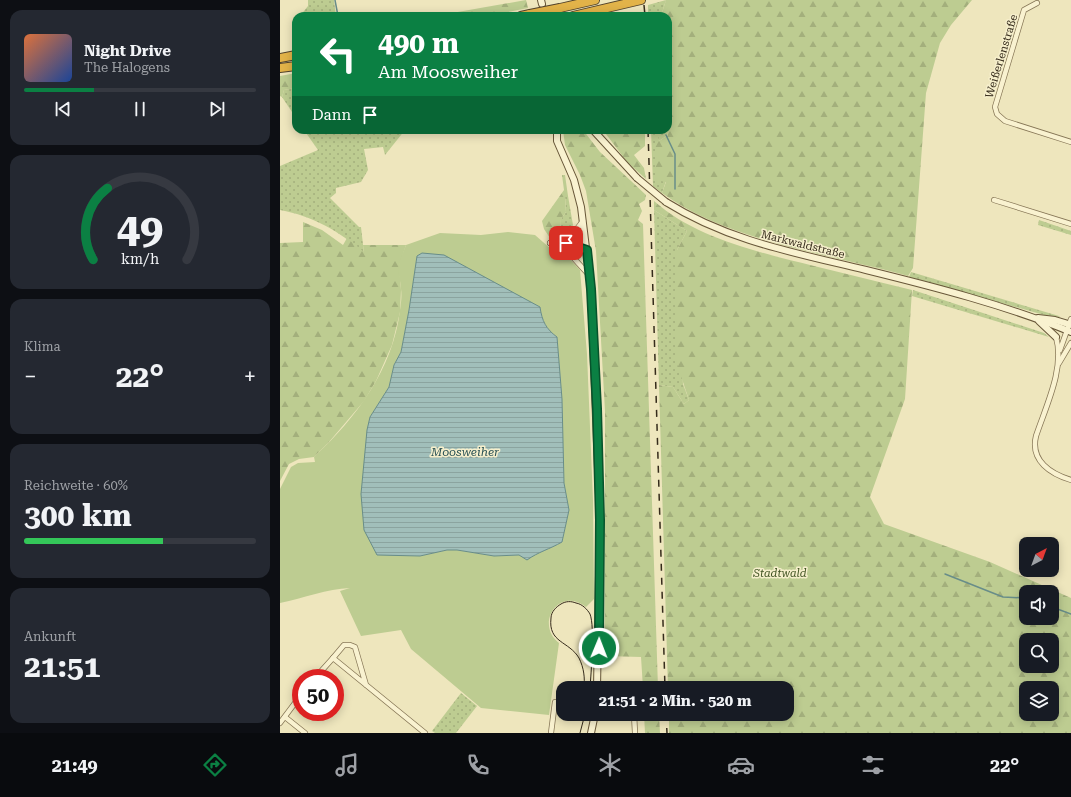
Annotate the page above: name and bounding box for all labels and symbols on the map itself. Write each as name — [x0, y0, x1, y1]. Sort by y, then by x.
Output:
street label: Weißerlenstraße — [983, 13, 1020, 100]
pin — [549, 226, 583, 260]
street label: Markwaldstraße — [760, 228, 846, 261]
water label: Moosweiher — [430, 445, 499, 459]
north arrow — [1019, 537, 1059, 577]
park label: Stadtwald — [752, 567, 807, 580]
position arrow — [578, 627, 620, 669]
speed limit sign: 50 — [292, 669, 344, 721]

